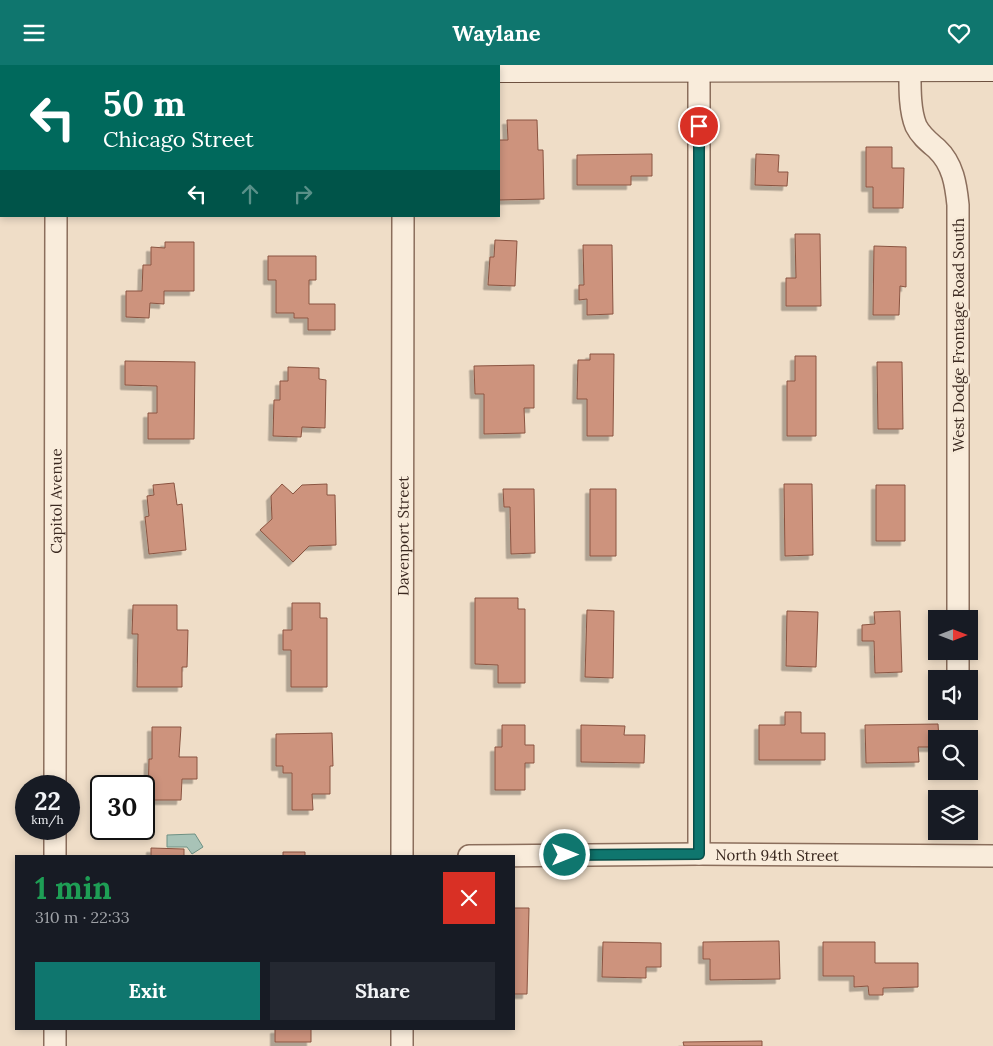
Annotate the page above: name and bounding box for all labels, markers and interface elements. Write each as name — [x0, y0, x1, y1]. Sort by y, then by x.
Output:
icon: menu — [20, 19, 48, 47]
text: Waylane — [452, 19, 541, 47]
icon: heart — [945, 19, 973, 47]
text: 50 m — [103, 81, 186, 126]
icon: left — [20, 85, 85, 150]
pin — [678, 105, 720, 147]
icon: arrive — [685, 112, 713, 140]
text: Chicago Street — [103, 125, 254, 153]
icon: left — [183, 180, 211, 208]
icon: ahead — [236, 180, 264, 208]
icon: right — [289, 180, 317, 208]
street label: West Dodge Frontage Road South — [949, 218, 968, 452]
street label: Capitol Avenue — [46, 448, 65, 554]
street label: Davenport Street — [393, 476, 412, 596]
north arrow — [928, 610, 978, 660]
map controls — [928, 610, 978, 840]
button: sound — [928, 670, 978, 720]
button: search — [928, 730, 978, 780]
speed limit sign: 30 — [90, 775, 155, 840]
text: 22 — [34, 785, 61, 817]
button: layers — [928, 790, 978, 840]
text: km/h — [31, 812, 64, 827]
position arrow — [538, 828, 590, 880]
street label: North 94th Street — [715, 845, 839, 864]
text: 1 min — [35, 869, 112, 907]
button: close — [443, 872, 495, 924]
text: 310 m · 22:33 — [35, 907, 130, 927]
button: Exit — [35, 962, 260, 1020]
button: Share — [270, 962, 495, 1020]

